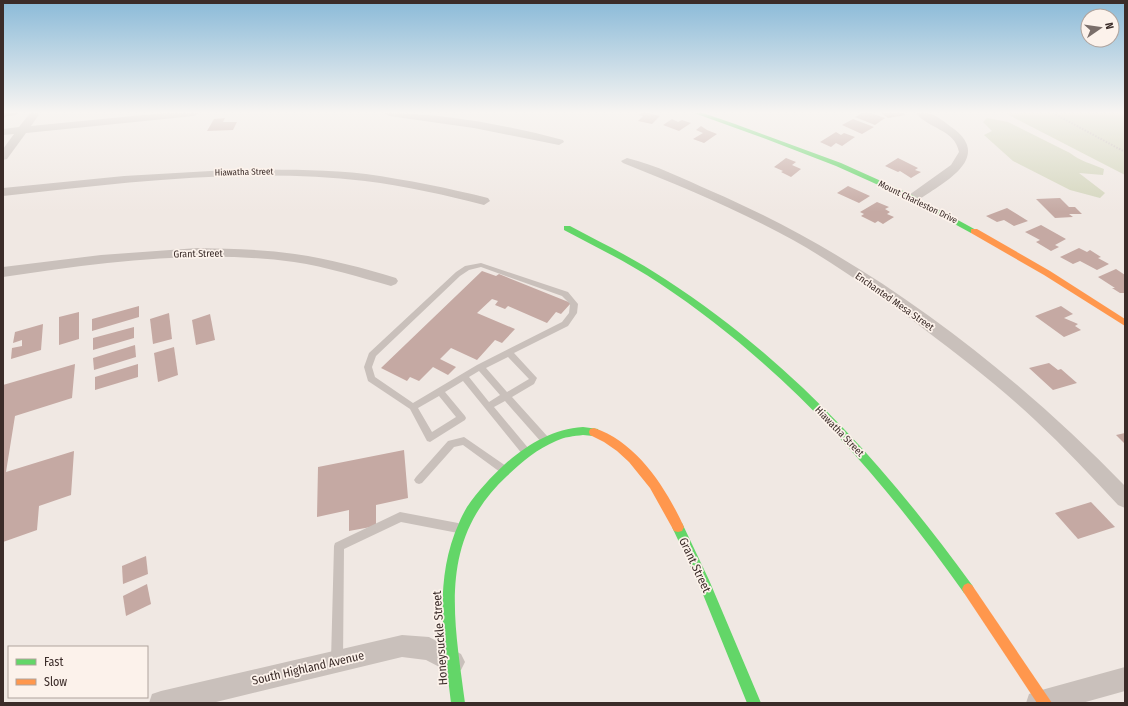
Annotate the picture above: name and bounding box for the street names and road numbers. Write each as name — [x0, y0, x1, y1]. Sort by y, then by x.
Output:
street label: Hiawatha Street — [215, 166, 273, 178]
street label: Mount Charleston Drive — [877, 179, 960, 226]
street label: Grant Street — [173, 248, 223, 260]
street label: Enchanted Mesa Street — [853, 270, 937, 334]
street label: Hiawatha Street — [812, 404, 867, 460]
street label: Grant Street — [676, 535, 714, 595]
street label: Honeysuckle Street — [430, 590, 450, 686]
street label: South Highland Avenue — [251, 648, 365, 688]

